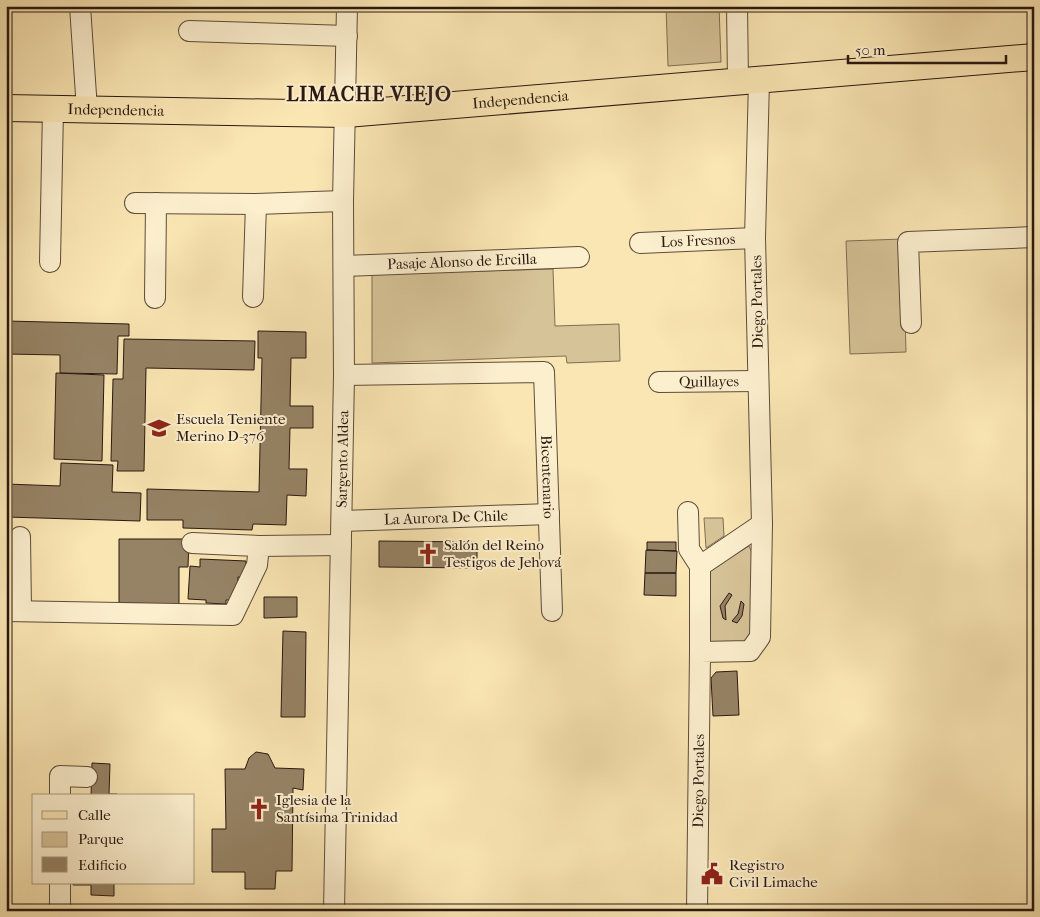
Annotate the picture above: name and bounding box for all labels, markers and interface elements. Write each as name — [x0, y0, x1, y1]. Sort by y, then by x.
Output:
scale bar — [848, 32, 1005, 64]
text: 50 m — [855, 41, 886, 59]
district label: LIMACHE VIEJO — [286, 83, 452, 106]
street label: Independencia — [471, 87, 570, 113]
street label: Independencia — [68, 100, 165, 120]
street label: Los Fresnos — [660, 230, 736, 251]
street label: Pasaje Alonso de Ercilla — [387, 250, 538, 273]
street label: Diego Portales — [747, 254, 767, 349]
street label: Quillayes — [679, 372, 740, 391]
street label: Sargento Aldea — [333, 409, 352, 508]
place label: Escuela Teniente Merino D-376 — [176, 410, 286, 445]
school or university icon: Escuela Teniente Merino D-376 — [146, 415, 172, 441]
street label: Bicentenario — [537, 435, 558, 519]
street label: La Aurora De Chile — [384, 506, 509, 529]
place label: Salón del Reino Testigos de Jehová — [444, 536, 562, 571]
church icon: Salón del Reino Testigos de Jehová — [415, 541, 441, 567]
street label: Diego Portales — [689, 733, 708, 828]
place label: Iglesia de la Santísima Trinidad — [276, 791, 399, 826]
legend — [32, 794, 195, 884]
church icon: Iglesia de la Santísima Trinidad — [246, 796, 272, 822]
text: Calle — [78, 806, 111, 824]
text: Parque — [78, 830, 124, 848]
text: Edificio — [78, 856, 127, 874]
place label: Registro Civil Limache — [729, 856, 818, 891]
public building icon: Registro Civil Limache — [699, 861, 725, 887]

